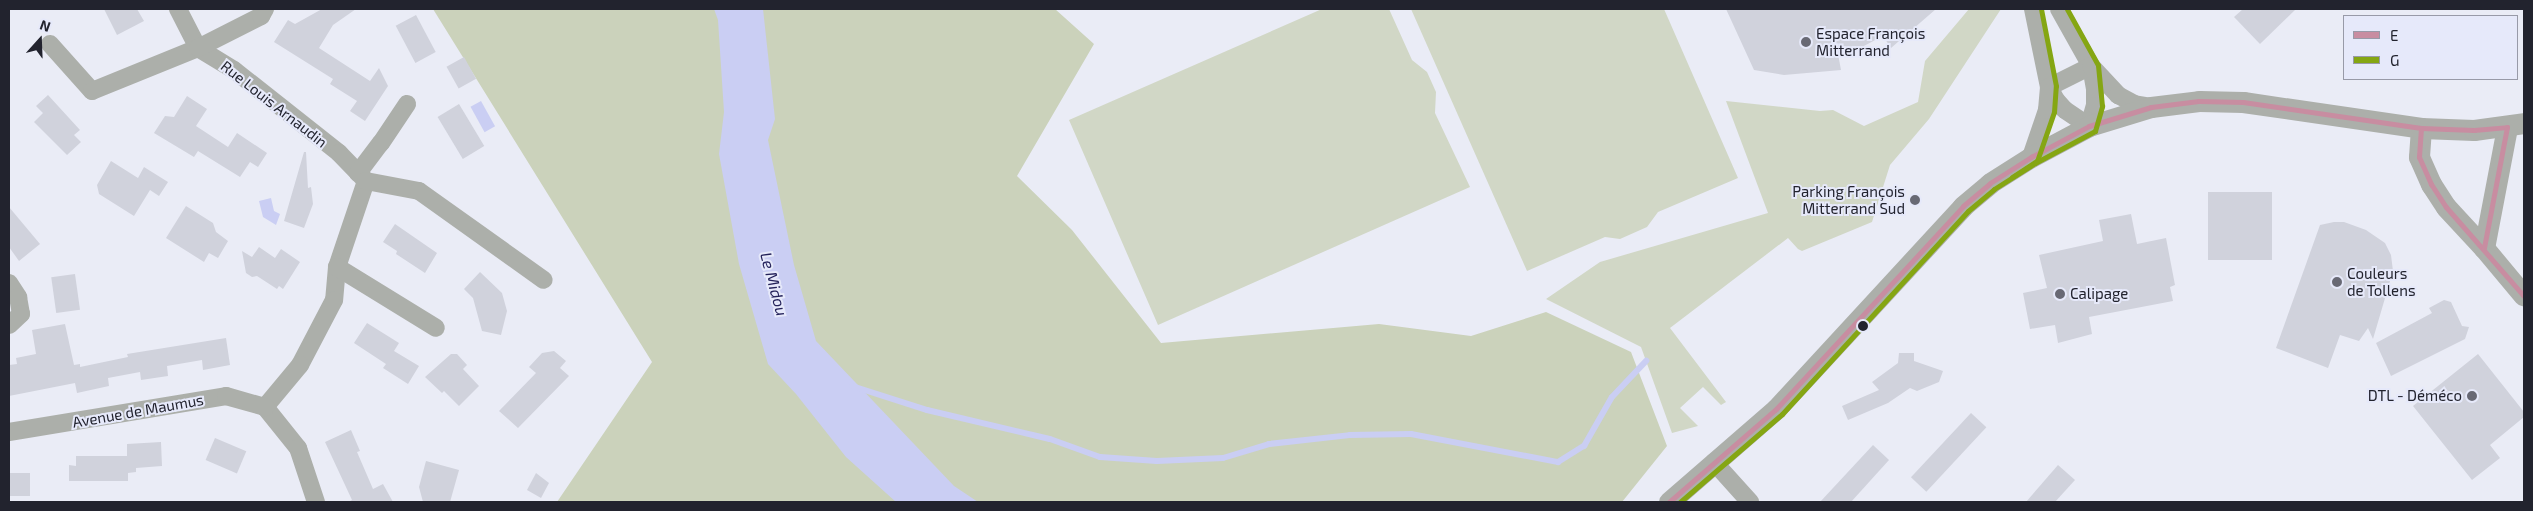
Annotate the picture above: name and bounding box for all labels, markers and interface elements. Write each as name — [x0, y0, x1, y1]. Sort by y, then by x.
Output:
north arrow — [15, 15, 65, 65]
legend — [2343, 15, 2518, 80]
text: N — [38, 16, 53, 35]
place label: Espace François Mitterrand — [1816, 24, 1925, 59]
text: E — [2390, 26, 2398, 44]
marker: Espace François Mitterrand — [1800, 36, 1812, 48]
text: G — [2390, 51, 2399, 69]
street label: Rue Louis Arnaudin — [217, 57, 331, 151]
place label: Parking François Mitterrand Sud — [1792, 182, 1905, 217]
marker: Parking François Mitterrand Sud — [1909, 194, 1921, 206]
water label: Le Midou — [756, 250, 792, 318]
place label: Couleurs de Tollens — [2347, 264, 2416, 299]
marker: Couleurs de Tollens — [2331, 276, 2343, 288]
place label: Calipage — [2070, 285, 2128, 303]
marker: Calipage — [2054, 288, 2066, 300]
unlabelled marker — [1858, 321, 1868, 331]
place label: DTL - Déméco — [2367, 387, 2462, 405]
marker: DTL - Déméco — [2466, 390, 2478, 402]
street label: Avenue de Maumus — [71, 391, 205, 431]

